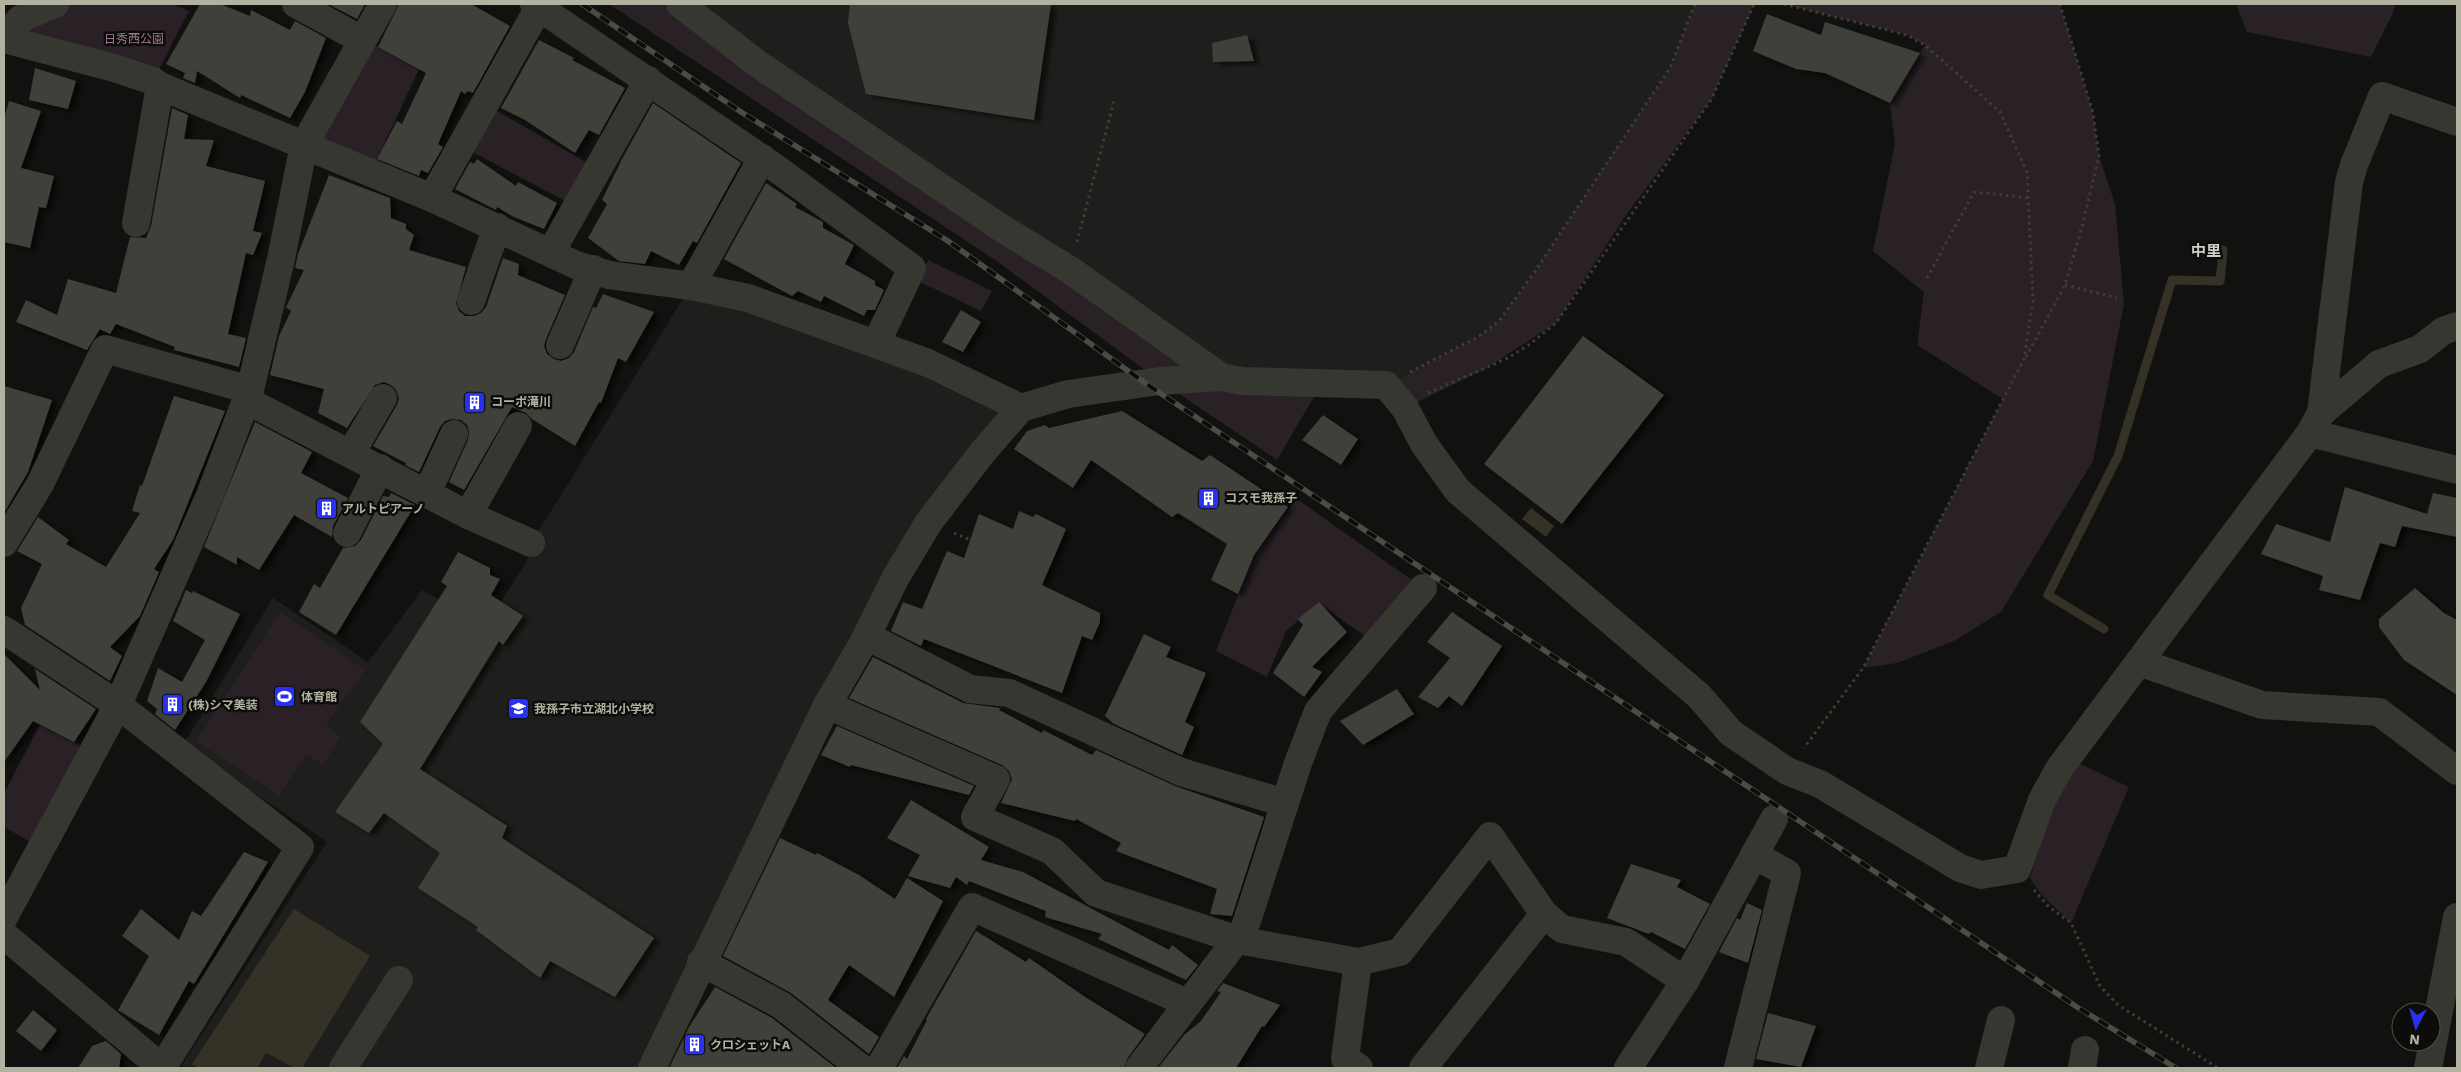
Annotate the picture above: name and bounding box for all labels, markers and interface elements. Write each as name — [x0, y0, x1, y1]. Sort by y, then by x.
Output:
park label: 日秀西公園 — [104, 32, 164, 46]
district label: 中里 — [2191, 242, 2221, 260]
building icon: コーポ滝川 — [463, 390, 487, 414]
place label: コーポ滝川 — [491, 395, 551, 409]
building icon: コスモ我孫子 — [1197, 486, 1221, 510]
place label: コスモ我孫子 — [1225, 491, 1297, 505]
building icon: アルトピアーノ — [314, 497, 338, 521]
place label: アルトピアーノ — [342, 502, 424, 516]
sports icon: 体育館 — [273, 685, 297, 709]
place label: 体育館 — [301, 690, 337, 704]
building icon: (株)シマ美装 — [160, 693, 184, 717]
school or university icon: 我孫子市立湖北小学校 — [506, 697, 530, 721]
place label: (株)シマ美装 — [188, 698, 257, 712]
place label: 我孫子市立湖北小学校 — [534, 702, 654, 716]
north arrow — [2391, 1002, 2441, 1052]
text: N — [2409, 1031, 2421, 1048]
building icon: クロシェットA — [682, 1033, 706, 1057]
place label: クロシェットA — [710, 1038, 791, 1052]

